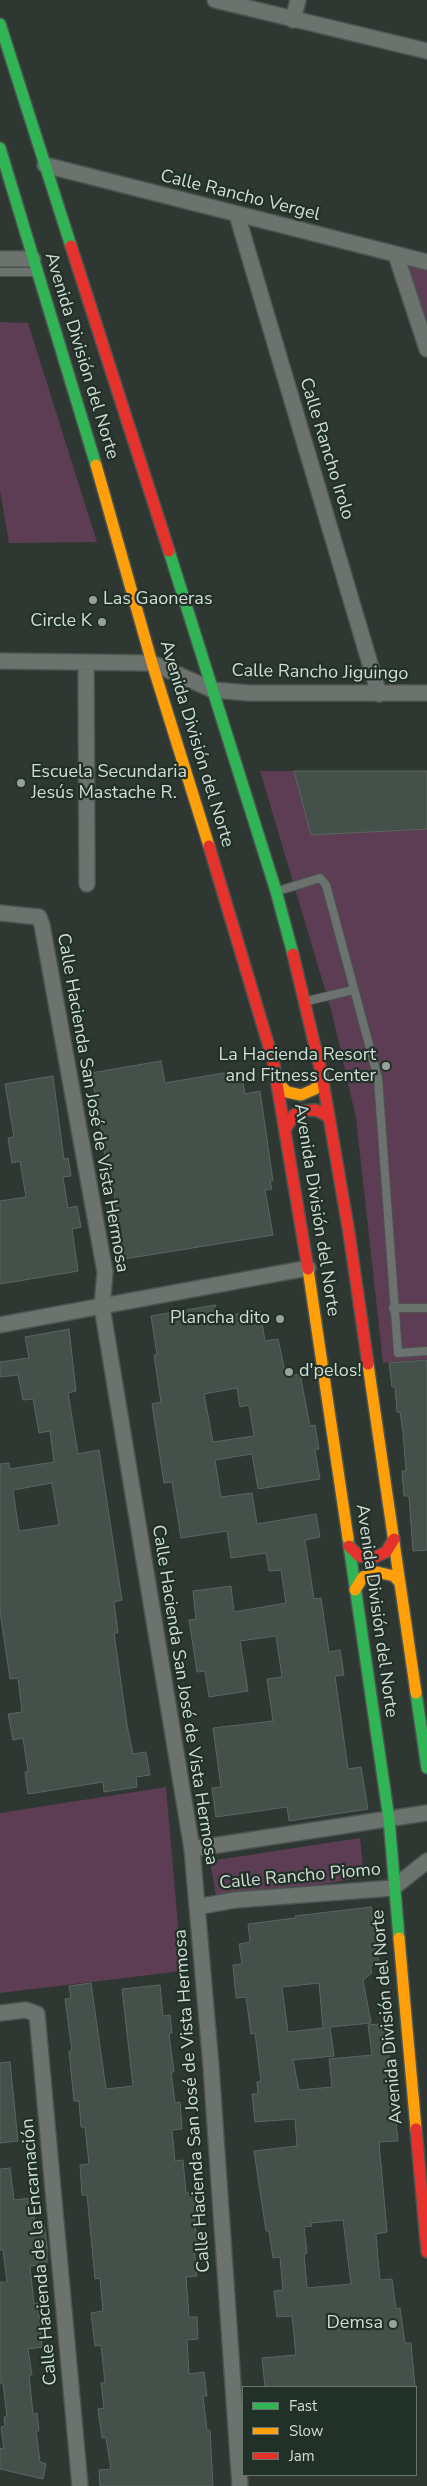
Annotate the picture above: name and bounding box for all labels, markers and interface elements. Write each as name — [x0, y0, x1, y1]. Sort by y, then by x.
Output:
street label: Calle Rancho Vergel — [158, 166, 322, 226]
street label: Avenida División del Norte — [39, 250, 123, 462]
street label: Calle Rancho Irolo — [294, 375, 358, 523]
place label: Las Gaoneras — [103, 589, 213, 611]
marker: Las Gaoneras — [87, 594, 99, 606]
place label: Circle K — [30, 611, 92, 633]
marker: Circle K — [96, 616, 108, 628]
street label: Avenida División del Norte — [154, 638, 238, 850]
street label: Calle Rancho Jiguingo — [231, 661, 409, 685]
place label: Escuela Secundaria Jesús Mastache R. — [31, 762, 187, 804]
marker: Escuela Secundaria Jesús Mastache R. — [15, 777, 27, 789]
street label: Calle Hacienda San José de Vista Hermosa — [51, 932, 133, 1274]
place label: La Hacienda Resort and Fitness Center — [219, 1045, 376, 1088]
marker: La Hacienda Resort and Fitness Center — [380, 1060, 392, 1072]
street label: Avenida División del Norte — [289, 1102, 343, 1318]
place label: Plancha dito — [170, 1308, 270, 1330]
marker: Plancha dito — [274, 1313, 286, 1325]
place label: d'pelos! — [299, 1361, 362, 1383]
marker: d'pelos! — [283, 1366, 295, 1378]
street label: Avenida División del Norte — [350, 1503, 402, 1719]
street label: Calle Hacienda San José de Vista Hermosa — [146, 1523, 222, 1867]
street label: Calle Rancho Piomo — [218, 1859, 382, 1895]
street label: Avenida División del Norte — [368, 1909, 408, 2125]
street label: Calle Hacienda San José de Vista Hermosa — [170, 1929, 216, 2273]
street label: Calle Hacienda de la Encarnación — [18, 2118, 62, 2386]
place label: Demsa — [326, 2313, 383, 2335]
marker: Demsa — [387, 2318, 399, 2330]
legend — [242, 2386, 417, 2476]
text: Fast — [289, 2396, 317, 2416]
text: Slow — [289, 2421, 323, 2441]
text: Jam — [289, 2446, 315, 2466]

